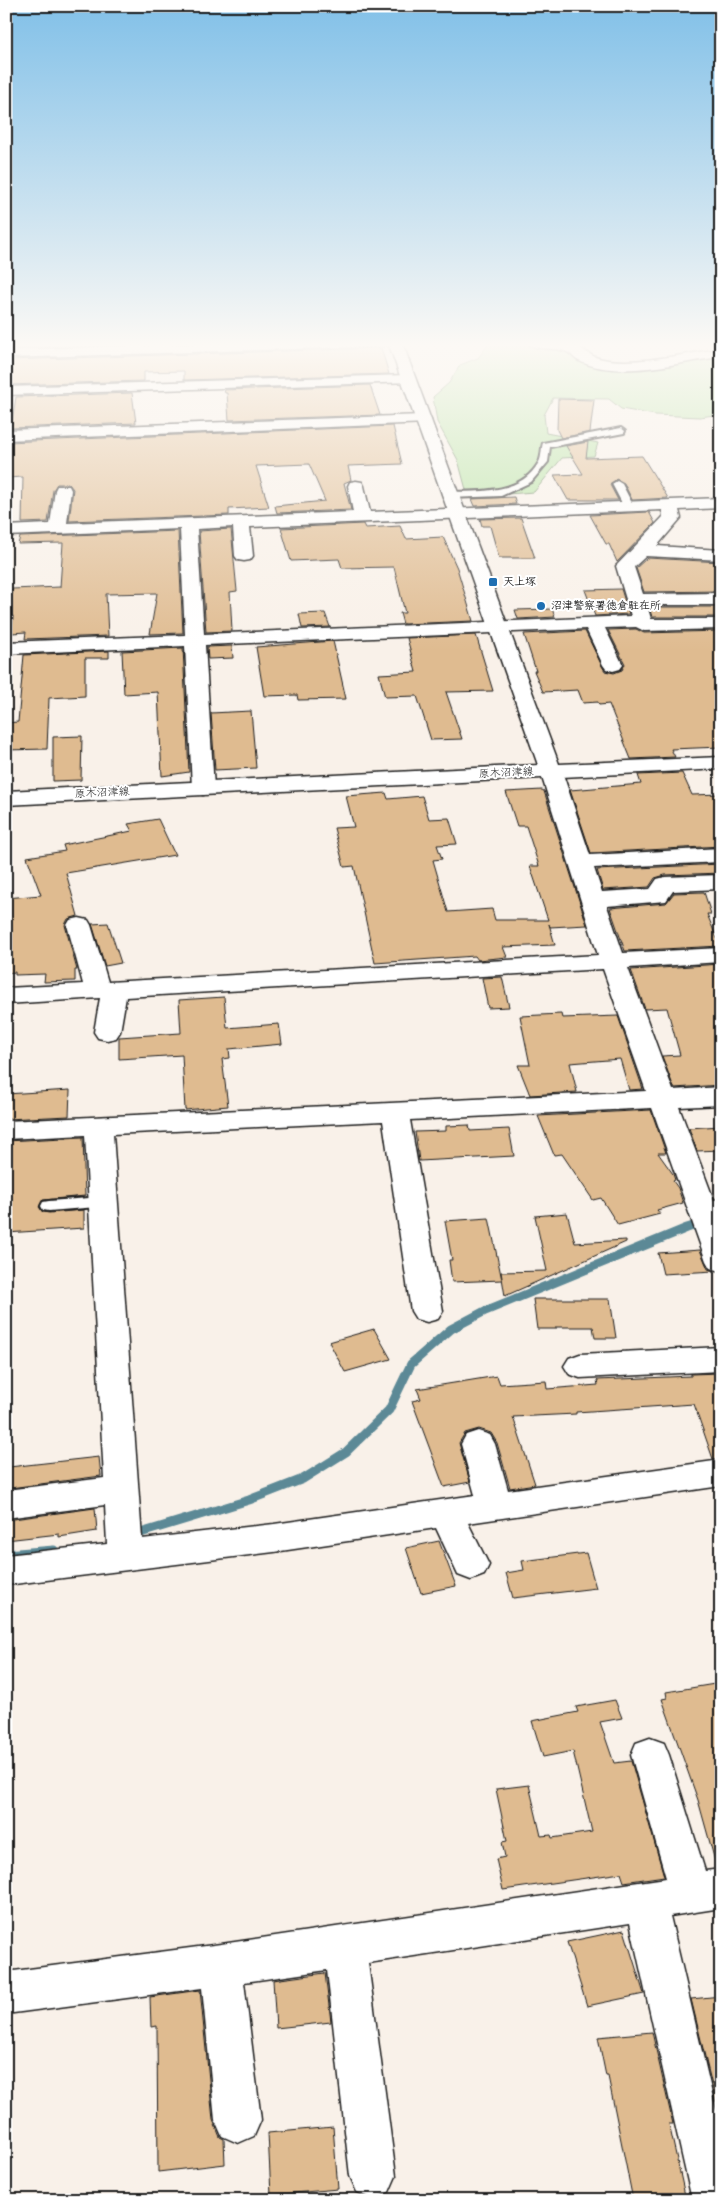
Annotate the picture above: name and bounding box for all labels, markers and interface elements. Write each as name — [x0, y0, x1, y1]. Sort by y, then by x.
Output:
place label: 天上塚 — [503, 573, 536, 591]
marker: 天上塚 — [487, 576, 499, 588]
place label: 沼津警察署徳倉駐在所 — [551, 597, 661, 615]
marker: 沼津警察署徳倉駐在所 — [535, 600, 547, 612]
street label: 原木沼津線 — [478, 763, 534, 783]
street label: 原木沼津線 — [74, 783, 130, 803]

